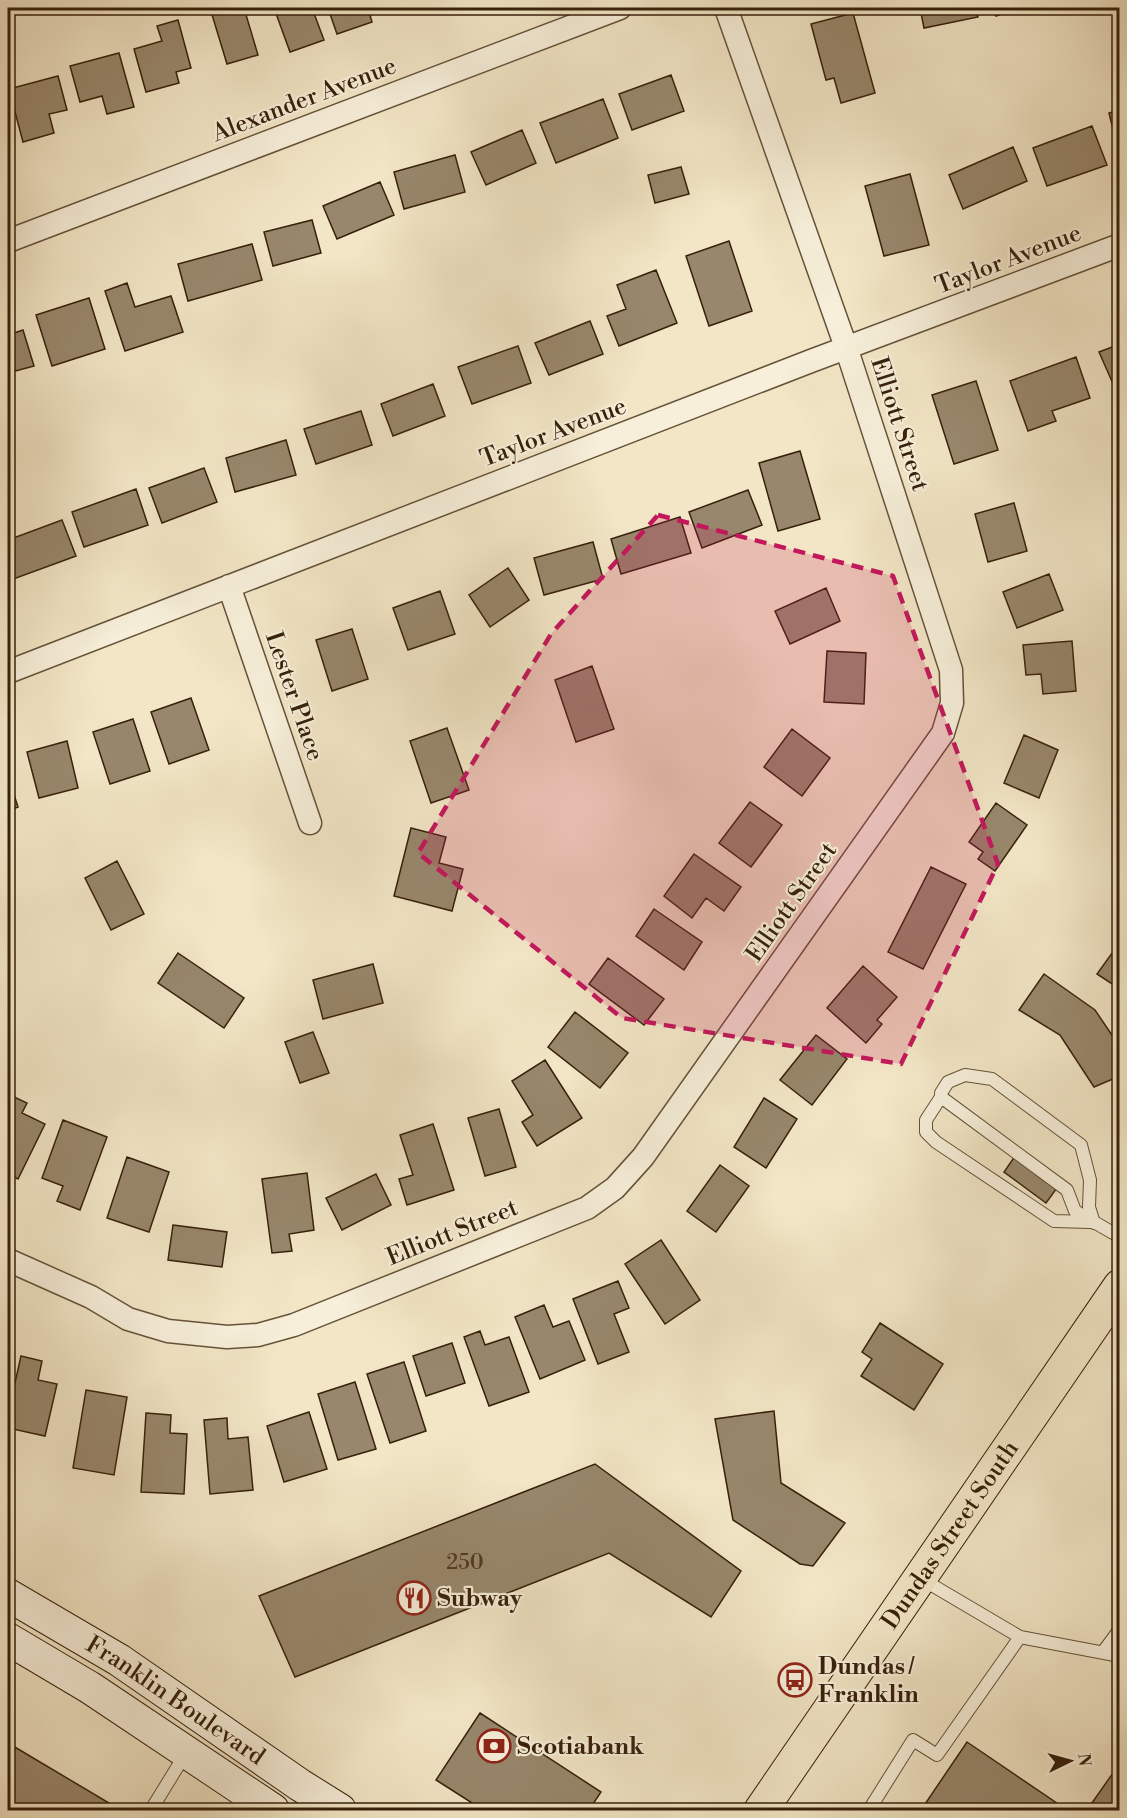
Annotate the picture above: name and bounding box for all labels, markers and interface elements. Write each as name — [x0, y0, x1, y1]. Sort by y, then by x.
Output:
street label: Alexander Avenue — [207, 51, 401, 149]
street label: Taylor Avenue — [931, 218, 1086, 302]
street label: Elliott Street — [863, 354, 935, 496]
street label: Taylor Avenue — [476, 391, 631, 475]
street label: Lester Place — [258, 628, 330, 765]
street label: Elliott Street — [740, 837, 844, 968]
street label: Elliott Street — [382, 1193, 523, 1273]
street label: Dundas Street South — [875, 1435, 1026, 1635]
house number: 250 — [446, 1550, 484, 1576]
restaurant icon: Subway — [396, 1580, 432, 1616]
place label: Subway — [437, 1584, 523, 1614]
street label: Franklin Boulevard — [80, 1630, 271, 1772]
place label: Dundas / Franklin — [818, 1652, 919, 1710]
bus stop icon: Dundas / Franklin — [777, 1662, 813, 1698]
bank icon: Scotiabank — [476, 1728, 512, 1764]
north arrow — [1040, 1731, 1100, 1791]
place label: Scotiabank — [517, 1732, 645, 1762]
text: N — [1073, 1753, 1094, 1767]

